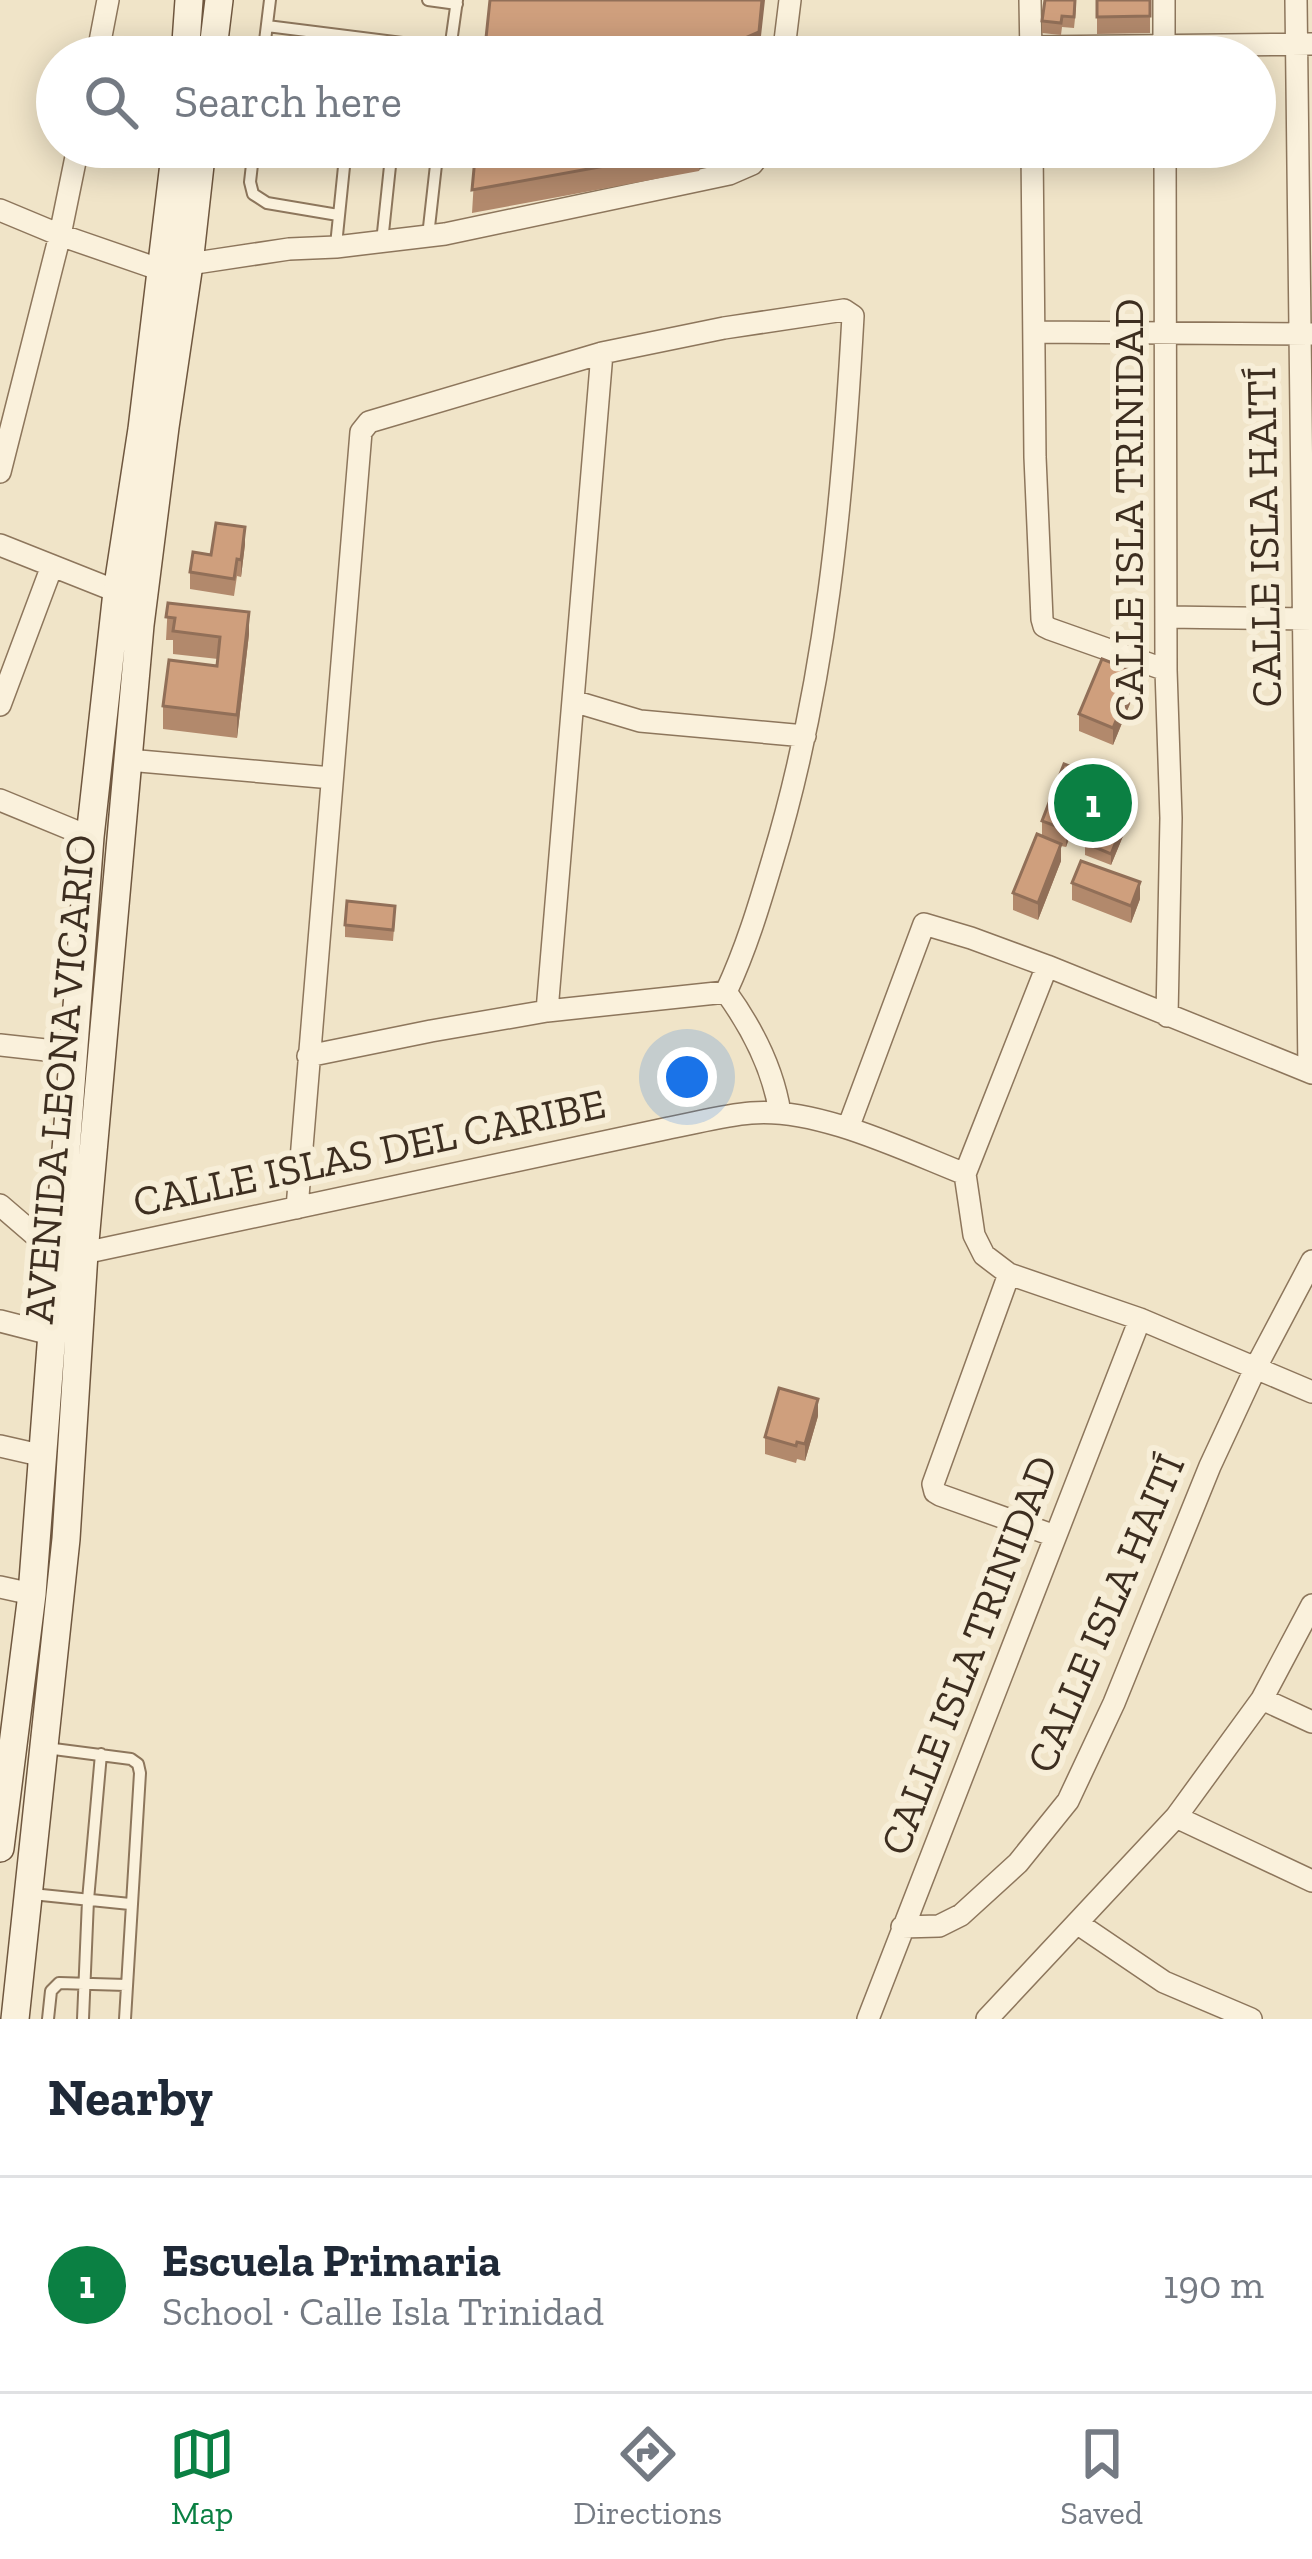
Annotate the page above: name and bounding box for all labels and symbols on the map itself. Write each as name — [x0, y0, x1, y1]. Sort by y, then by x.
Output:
street label: CALLE ISLA TRINIDAD — [1103, 299, 1154, 721]
street label: CALLE ISLA HAITÍ — [1235, 366, 1292, 708]
pin: 1 — [1054, 758, 1132, 848]
street label: AVENIDA LEONA VICARIO — [13, 833, 106, 1326]
your location — [657, 1047, 717, 1107]
street label: CALLE ISLAS DEL CARIBE — [128, 1078, 610, 1227]
street label: CALLE ISLA HAITÍ — [1015, 1446, 1195, 1780]
street label: CALLE ISLA TRINIDAD — [869, 1449, 1068, 1862]

